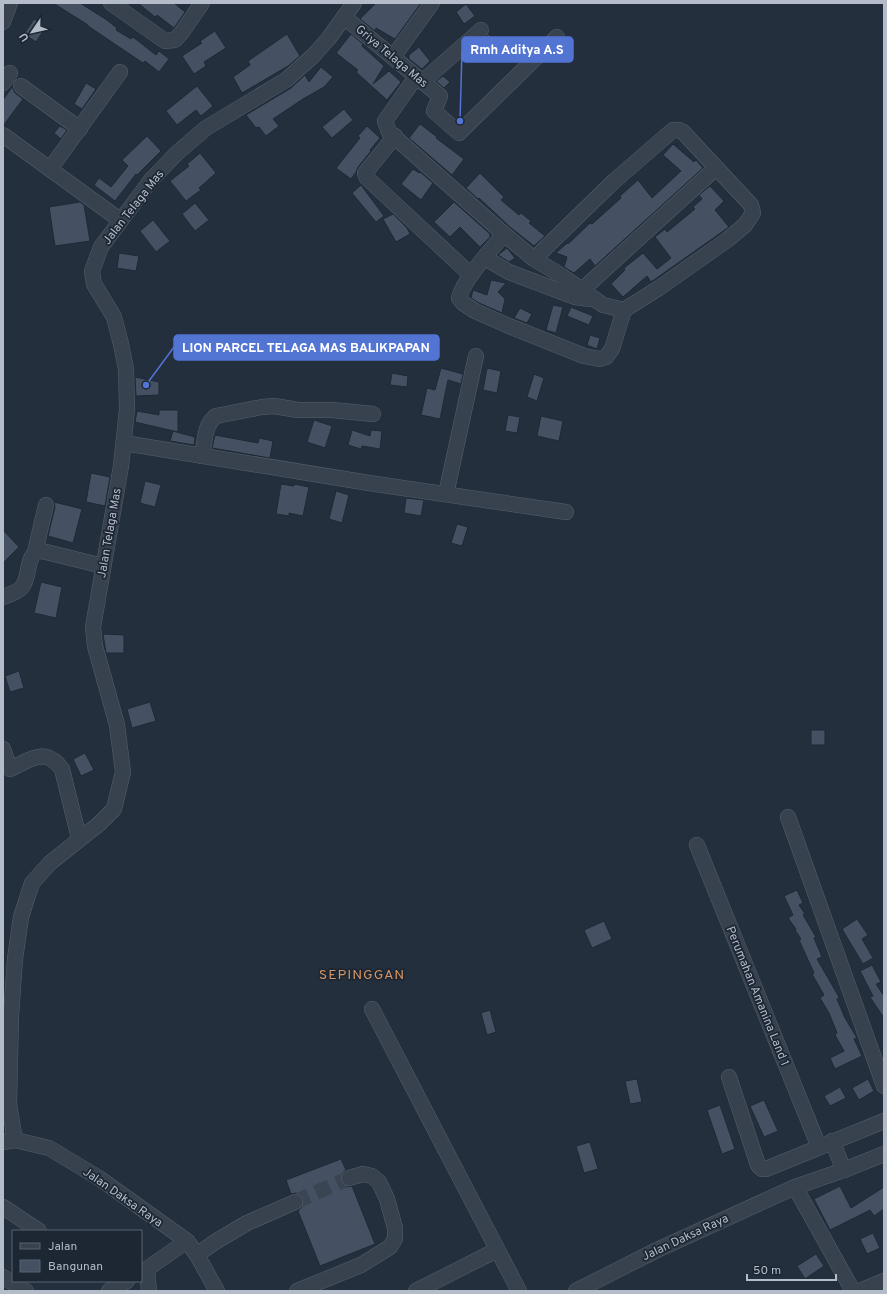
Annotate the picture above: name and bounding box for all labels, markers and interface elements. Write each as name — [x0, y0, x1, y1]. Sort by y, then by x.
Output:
north arrow — [12, 12, 52, 52]
street label: Griya Telaga Mas — [352, 22, 431, 92]
text: U — [17, 30, 33, 44]
callout: Rmh Aditya A.S — [462, 37, 573, 62]
text: Rmh Aditya A.S — [470, 43, 564, 59]
street label: Jalan Telaga Mas — [100, 167, 168, 248]
callout: LION PARCEL TELAGA MAS BALIKPAPAN — [174, 335, 439, 360]
text: LION PARCEL TELAGA MAS BALIKPAPAN — [182, 341, 430, 357]
street label: Jalan Telaga Mas — [94, 487, 126, 579]
street label: Perumahan Amanina Land 1 — [722, 924, 792, 1069]
district label: SEPINGGAN — [319, 967, 405, 984]
street label: Jalan Daksa Raya — [79, 1164, 165, 1231]
street label: Jalan Daksa Raya — [640, 1211, 731, 1265]
legend — [12, 1230, 142, 1282]
text: Jalan — [48, 1239, 77, 1255]
scale bar — [747, 1256, 836, 1282]
text: Bangunan — [48, 1259, 103, 1275]
text: 50 m — [753, 1263, 781, 1279]

